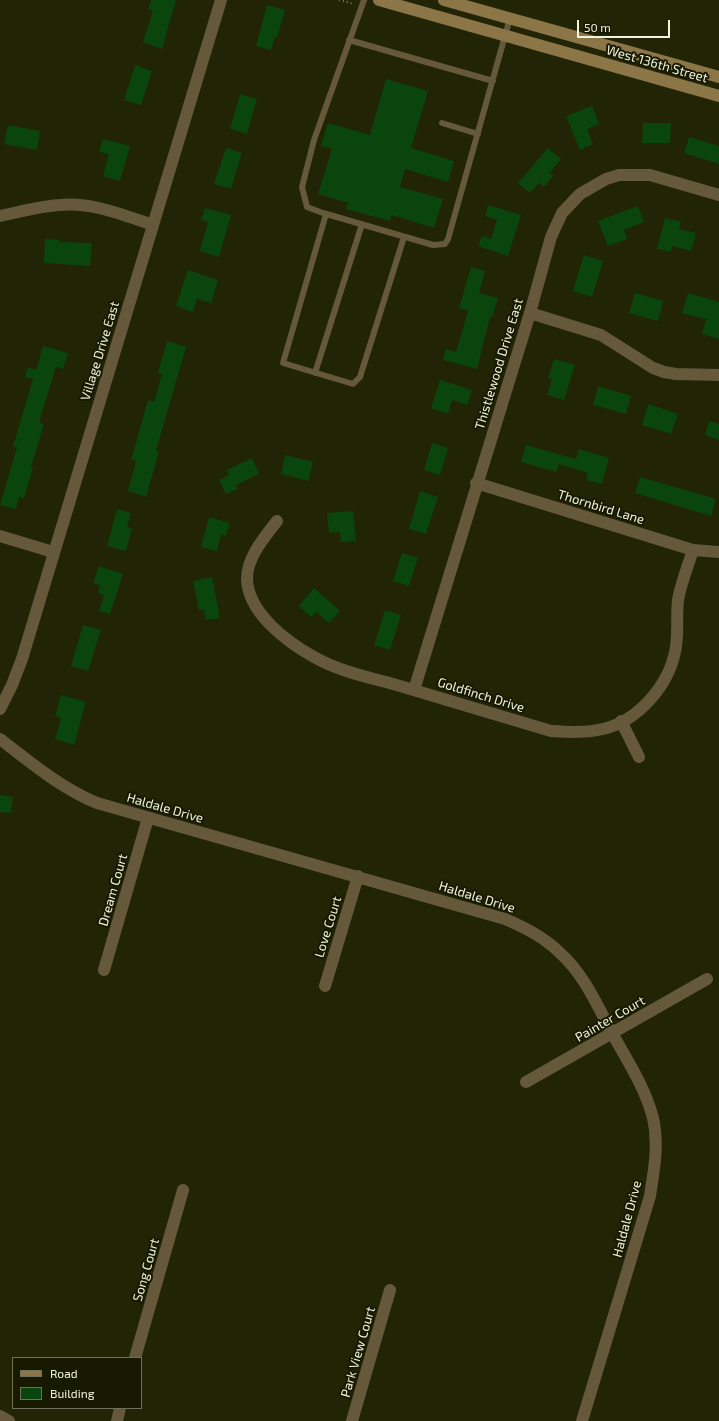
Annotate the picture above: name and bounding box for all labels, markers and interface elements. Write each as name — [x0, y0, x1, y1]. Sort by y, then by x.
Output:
scale bar — [579, 12, 672, 38]
text: 50 m — [584, 20, 611, 34]
street label: West 136th Street — [604, 42, 710, 86]
street label: Thistlewood Drive East — [472, 297, 526, 431]
street label: Village Drive East — [78, 300, 122, 402]
street label: Thornbird Lane — [556, 486, 646, 528]
street label: Goldfinch Drive — [436, 674, 526, 716]
street label: Haldale Drive — [125, 790, 205, 826]
street label: Dream Court — [95, 852, 131, 928]
street label: Haldale Drive — [437, 878, 517, 916]
street label: Love Court — [311, 895, 345, 959]
street label: Painter Court — [572, 993, 648, 1045]
street label: Haldale Drive — [609, 1179, 645, 1259]
street label: Song Court — [130, 1237, 162, 1303]
street label: Park View Court — [338, 1305, 378, 1399]
legend — [12, 1357, 142, 1409]
text: Road — [50, 1366, 78, 1380]
text: Building — [50, 1386, 94, 1400]

